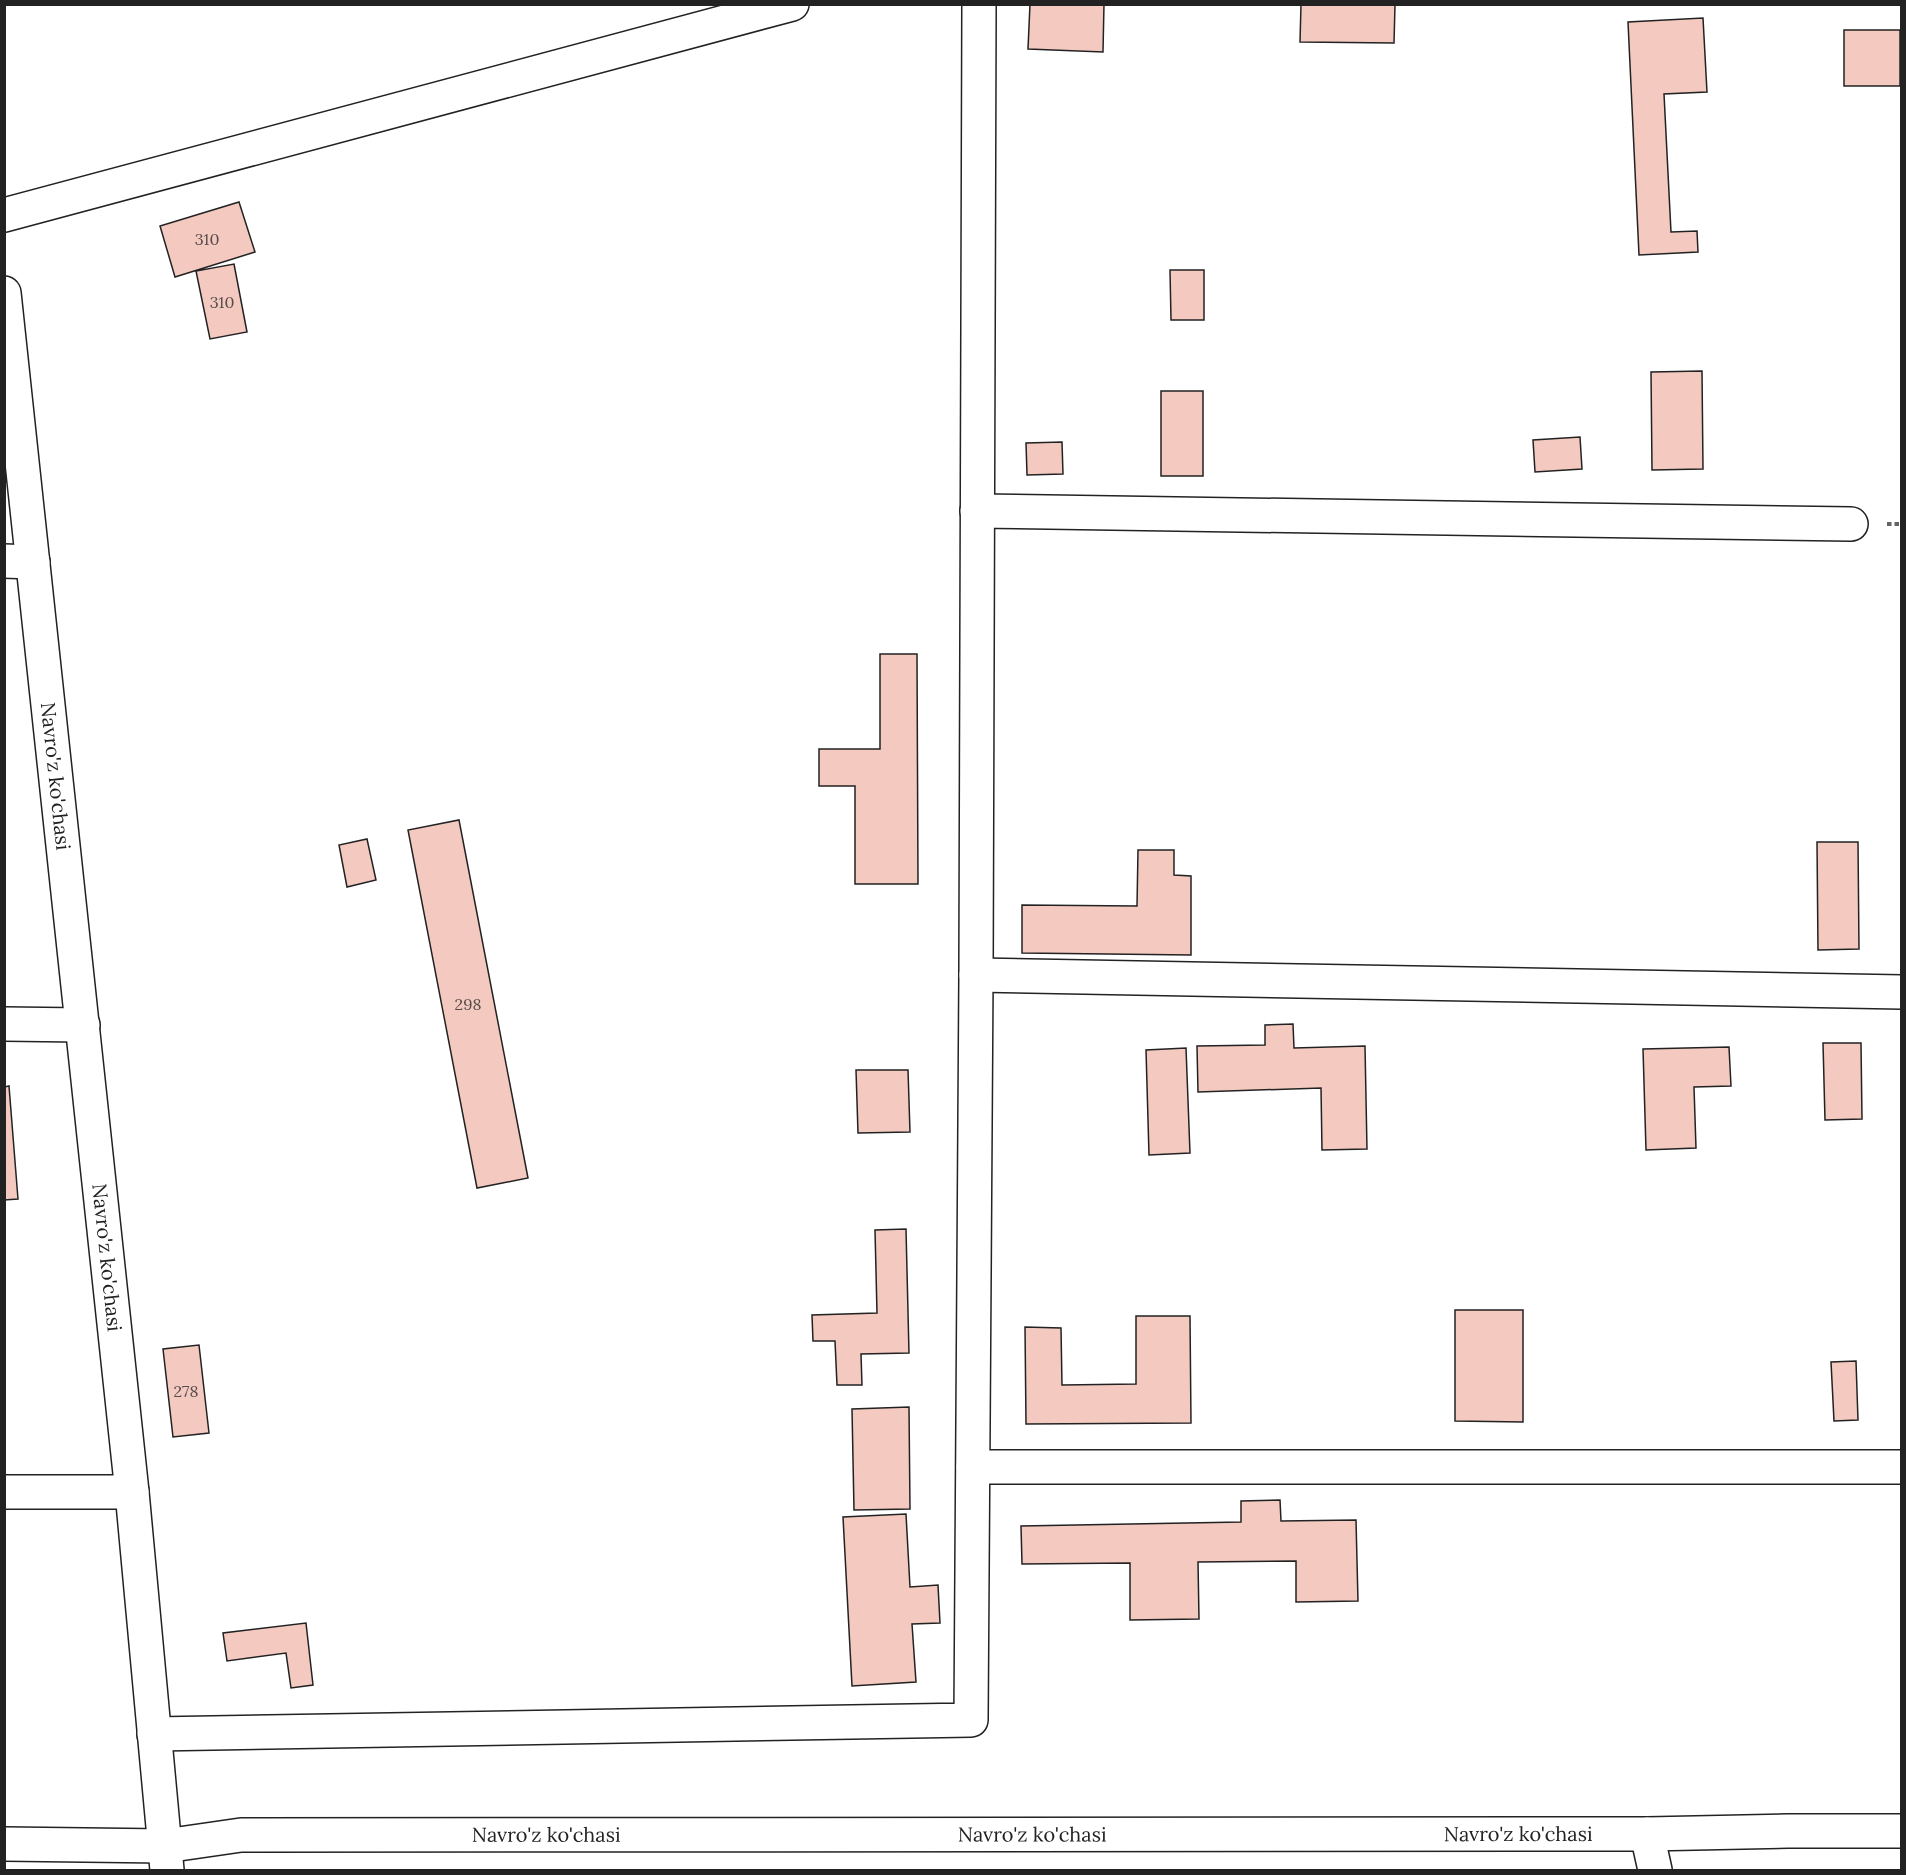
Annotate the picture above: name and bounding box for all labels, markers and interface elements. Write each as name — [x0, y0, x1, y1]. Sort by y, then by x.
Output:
house number: 310 — [195, 229, 219, 249]
house number: 310 — [210, 292, 234, 312]
street label: Navro'z ko'chasi — [36, 701, 76, 851]
house number: 298 — [455, 994, 481, 1014]
street label: Navro'z ko'chasi — [87, 1182, 128, 1333]
house number: 278 — [174, 1381, 198, 1401]
street label: Navro'z ko'chasi — [958, 1821, 1107, 1846]
street label: Navro'z ko'chasi — [1444, 1821, 1593, 1846]
street label: Navro'z ko'chasi — [472, 1822, 621, 1847]

